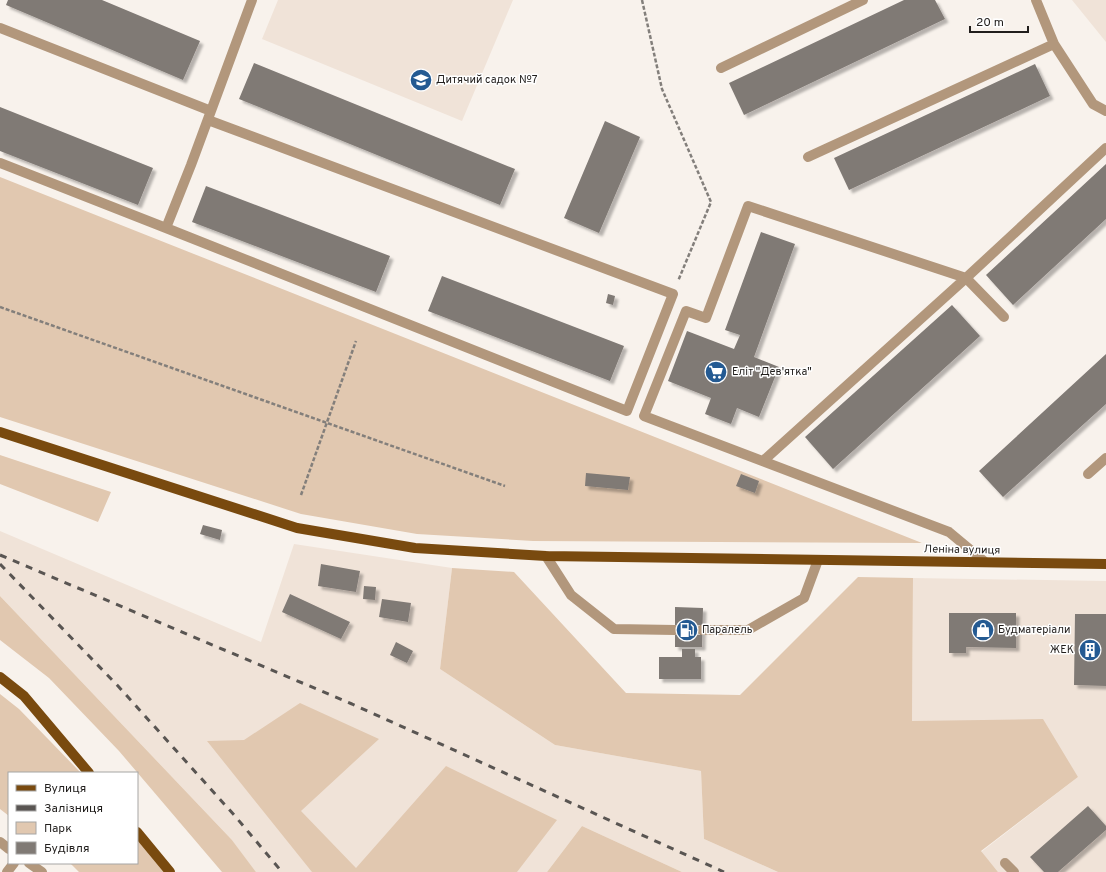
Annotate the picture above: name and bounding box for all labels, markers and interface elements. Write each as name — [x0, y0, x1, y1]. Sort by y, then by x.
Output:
scale bar — [970, 8, 1028, 34]
text: 20 m — [976, 15, 1004, 31]
school or university icon: Дитячий садок №7 — [408, 67, 434, 93]
place label: Дитячий садок №7 — [436, 73, 538, 87]
supermarket icon: Еліт "Дев'ятка" — [703, 359, 729, 385]
place label: Еліт "Дев'ятка" — [732, 365, 812, 379]
street label: Леніна вулиця — [924, 542, 1000, 558]
fuel station icon: Паралель — [674, 617, 700, 643]
shop icon: Будматеріали — [970, 617, 996, 643]
place label: Паралель — [702, 623, 753, 637]
place label: Будматеріали — [998, 623, 1070, 637]
building icon: ЖЕК — [1077, 637, 1103, 663]
place label: ЖЕК — [1050, 643, 1074, 657]
legend — [8, 772, 138, 864]
text: Вулиця — [44, 781, 86, 797]
text: Залізниця — [44, 801, 103, 817]
text: Парк — [44, 821, 72, 837]
text: Будівля — [44, 841, 90, 857]

